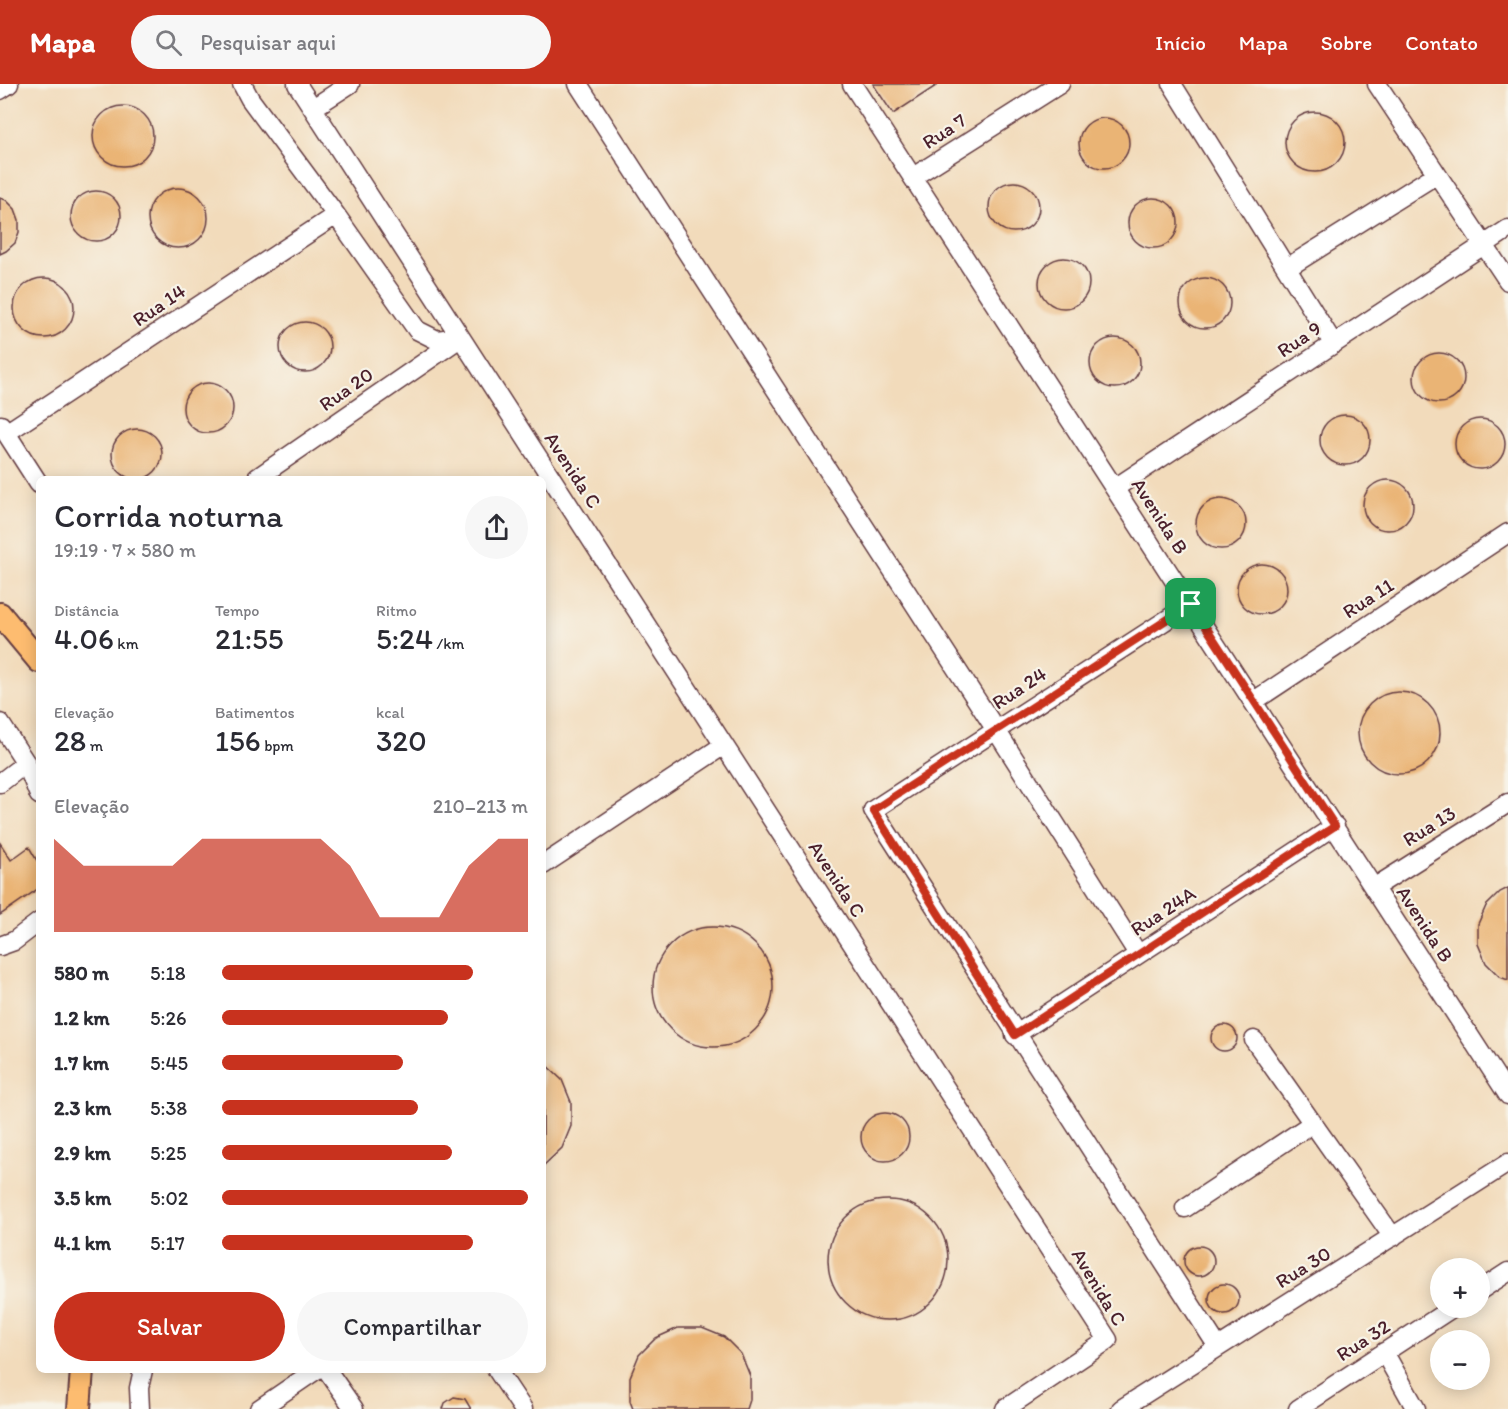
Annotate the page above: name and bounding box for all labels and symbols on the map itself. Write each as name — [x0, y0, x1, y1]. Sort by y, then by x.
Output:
street label: Rua 7 — [918, 108, 970, 154]
street label: Rua 14 — [128, 279, 190, 331]
street label: Rua 9 — [1272, 316, 1326, 362]
street label: Rua 20 — [314, 362, 378, 416]
street label: Avenida C — [540, 428, 606, 513]
street label: Avenida B — [1127, 473, 1193, 559]
street label: Rua 11 — [1338, 573, 1398, 623]
pin — [1165, 578, 1216, 629]
street label: Rua 24 — [987, 662, 1051, 714]
street label: Rua 13 — [1398, 800, 1460, 851]
street label: Avenida C — [804, 837, 870, 922]
street label: Rua 24A — [1126, 881, 1200, 941]
street label: Avenida B — [1392, 881, 1458, 967]
street label: Rua 30 — [1271, 1241, 1335, 1293]
street label: Avenida C — [1067, 1244, 1131, 1330]
street label: Rua 32 — [1332, 1314, 1395, 1366]

